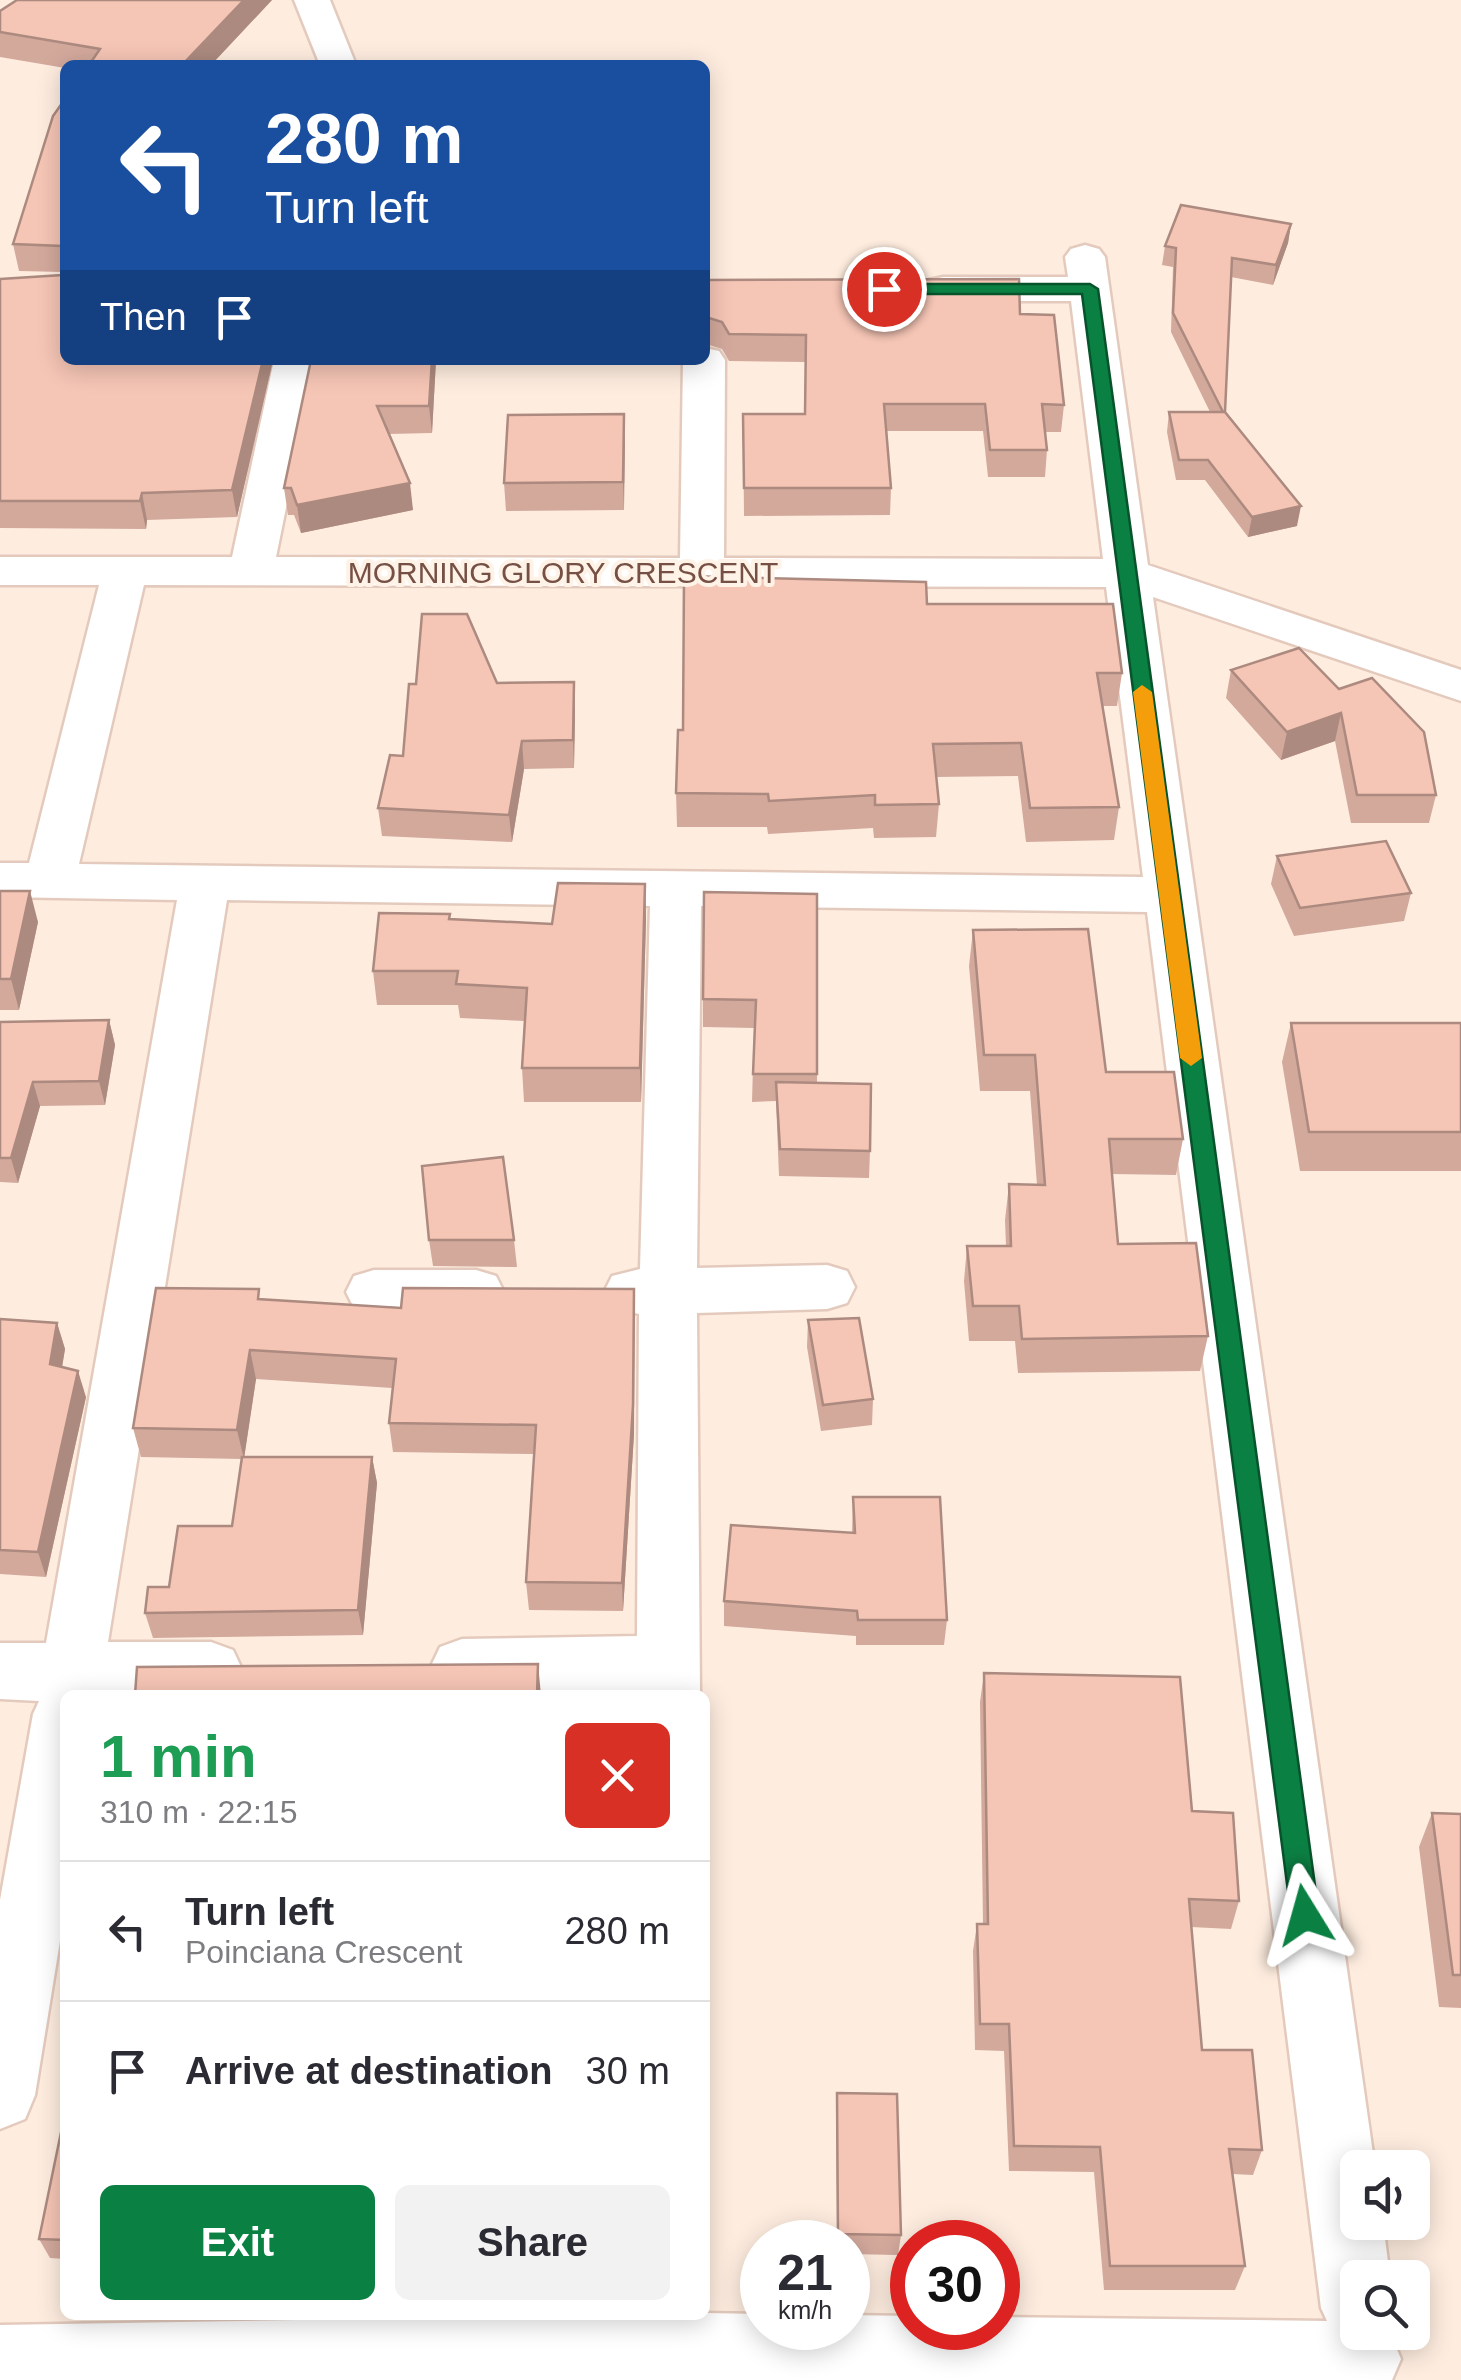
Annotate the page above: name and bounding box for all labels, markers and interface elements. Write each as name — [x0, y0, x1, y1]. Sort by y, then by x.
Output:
icon: left — [100, 100, 230, 230]
text: 280 m — [265, 100, 463, 178]
text: Turn left — [265, 182, 428, 233]
pin — [842, 247, 927, 332]
icon: arrive — [857, 262, 912, 317]
icon: arrive — [207, 290, 262, 345]
text: Then — [100, 296, 187, 338]
street label: MORNING GLORY CRESCENT — [348, 556, 778, 589]
text: 1 min — [100, 1723, 257, 1790]
button: close — [565, 1723, 670, 1828]
text: 310 m · 22:15 — [100, 1794, 297, 1830]
position arrow — [1253, 1863, 1357, 1967]
text: Turn left — [185, 1891, 334, 1933]
icon: left — [100, 1904, 155, 1959]
text: 280 m — [564, 1910, 670, 1952]
text: Poinciana Crescent — [185, 1934, 462, 1970]
icon: arrive — [100, 2044, 155, 2099]
text: Arrive at destination — [185, 2050, 552, 2092]
text: 30 m — [586, 2050, 670, 2092]
map controls — [1340, 2150, 1430, 2350]
button: sound — [1340, 2150, 1430, 2240]
button: Exit — [100, 2185, 375, 2300]
button: Share — [395, 2185, 670, 2300]
speed limit sign: 30 — [890, 2220, 1020, 2350]
text: 21 — [777, 2245, 833, 2301]
button: search — [1340, 2260, 1430, 2350]
text: km/h — [778, 2296, 832, 2324]

